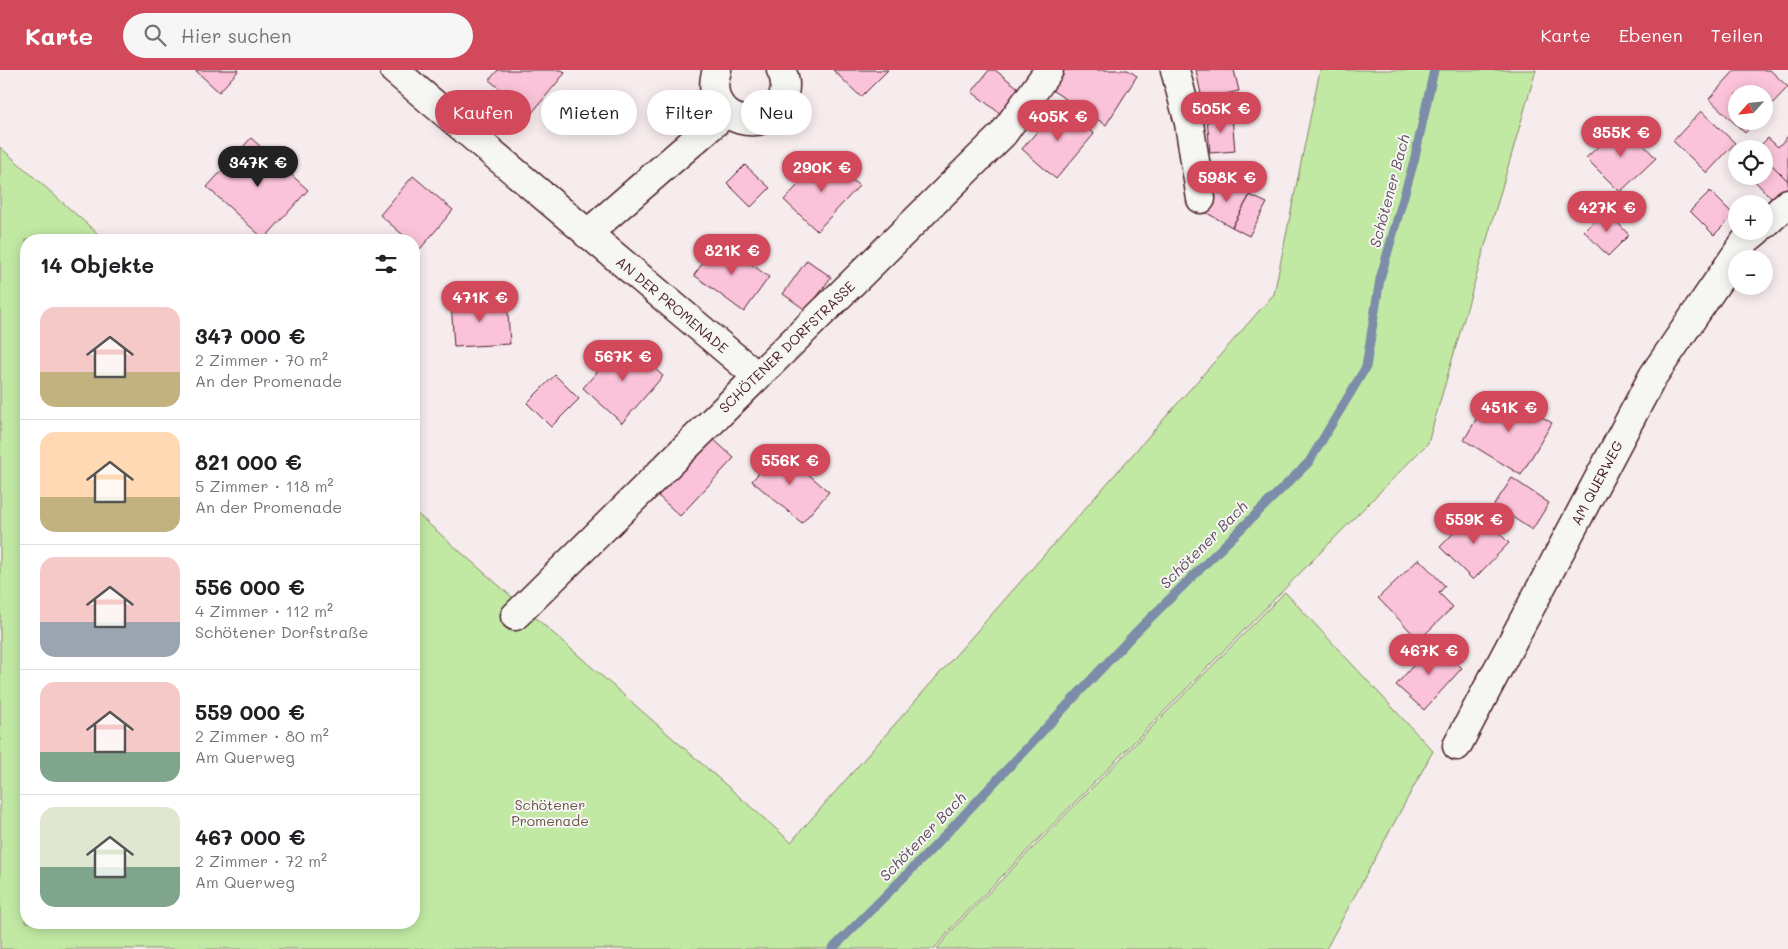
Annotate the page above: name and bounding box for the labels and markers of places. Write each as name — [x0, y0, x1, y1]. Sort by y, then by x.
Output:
pin: 505K € — [1180, 92, 1262, 134]
pin: 405K € — [1017, 100, 1099, 142]
pin: 355K € — [1580, 116, 1662, 158]
pin: 347K € — [217, 146, 299, 188]
pin: 290K € — [781, 150, 863, 193]
pin: 598K € — [1186, 160, 1268, 203]
pin: 427K € — [1566, 190, 1648, 233]
pin: 821K € — [691, 234, 773, 276]
pin: 471K € — [439, 280, 521, 323]
pin: 567K € — [582, 340, 664, 382]
pin: 451K € — [1468, 390, 1550, 433]
pin: 556K € — [749, 444, 831, 486]
pin: 559K € — [1433, 502, 1515, 545]
pin: 467K € — [1388, 634, 1470, 676]

